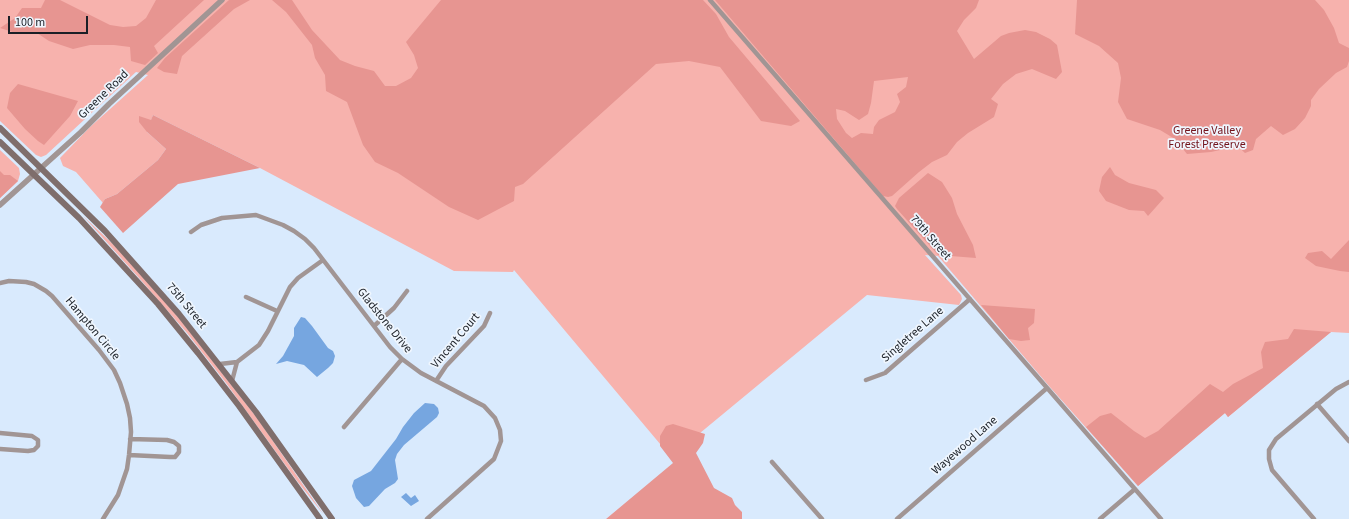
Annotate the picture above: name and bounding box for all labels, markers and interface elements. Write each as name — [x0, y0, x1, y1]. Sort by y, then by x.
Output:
scale bar — [10, 8, 90, 34]
text: 100 m — [15, 14, 45, 31]
street label: Greene Road — [76, 68, 132, 122]
park label: Greene Valley Forest Preserve — [1168, 124, 1246, 152]
street label: 79th Street — [907, 213, 953, 263]
street label: 75th Street — [163, 280, 209, 332]
street label: Gladstone Drive — [353, 286, 415, 356]
street label: Hampton Circle — [61, 295, 123, 363]
street label: Singletree Lane — [879, 304, 947, 366]
street label: Vincent Court — [429, 310, 483, 372]
street label: Wayewood Lane — [929, 414, 1001, 478]

